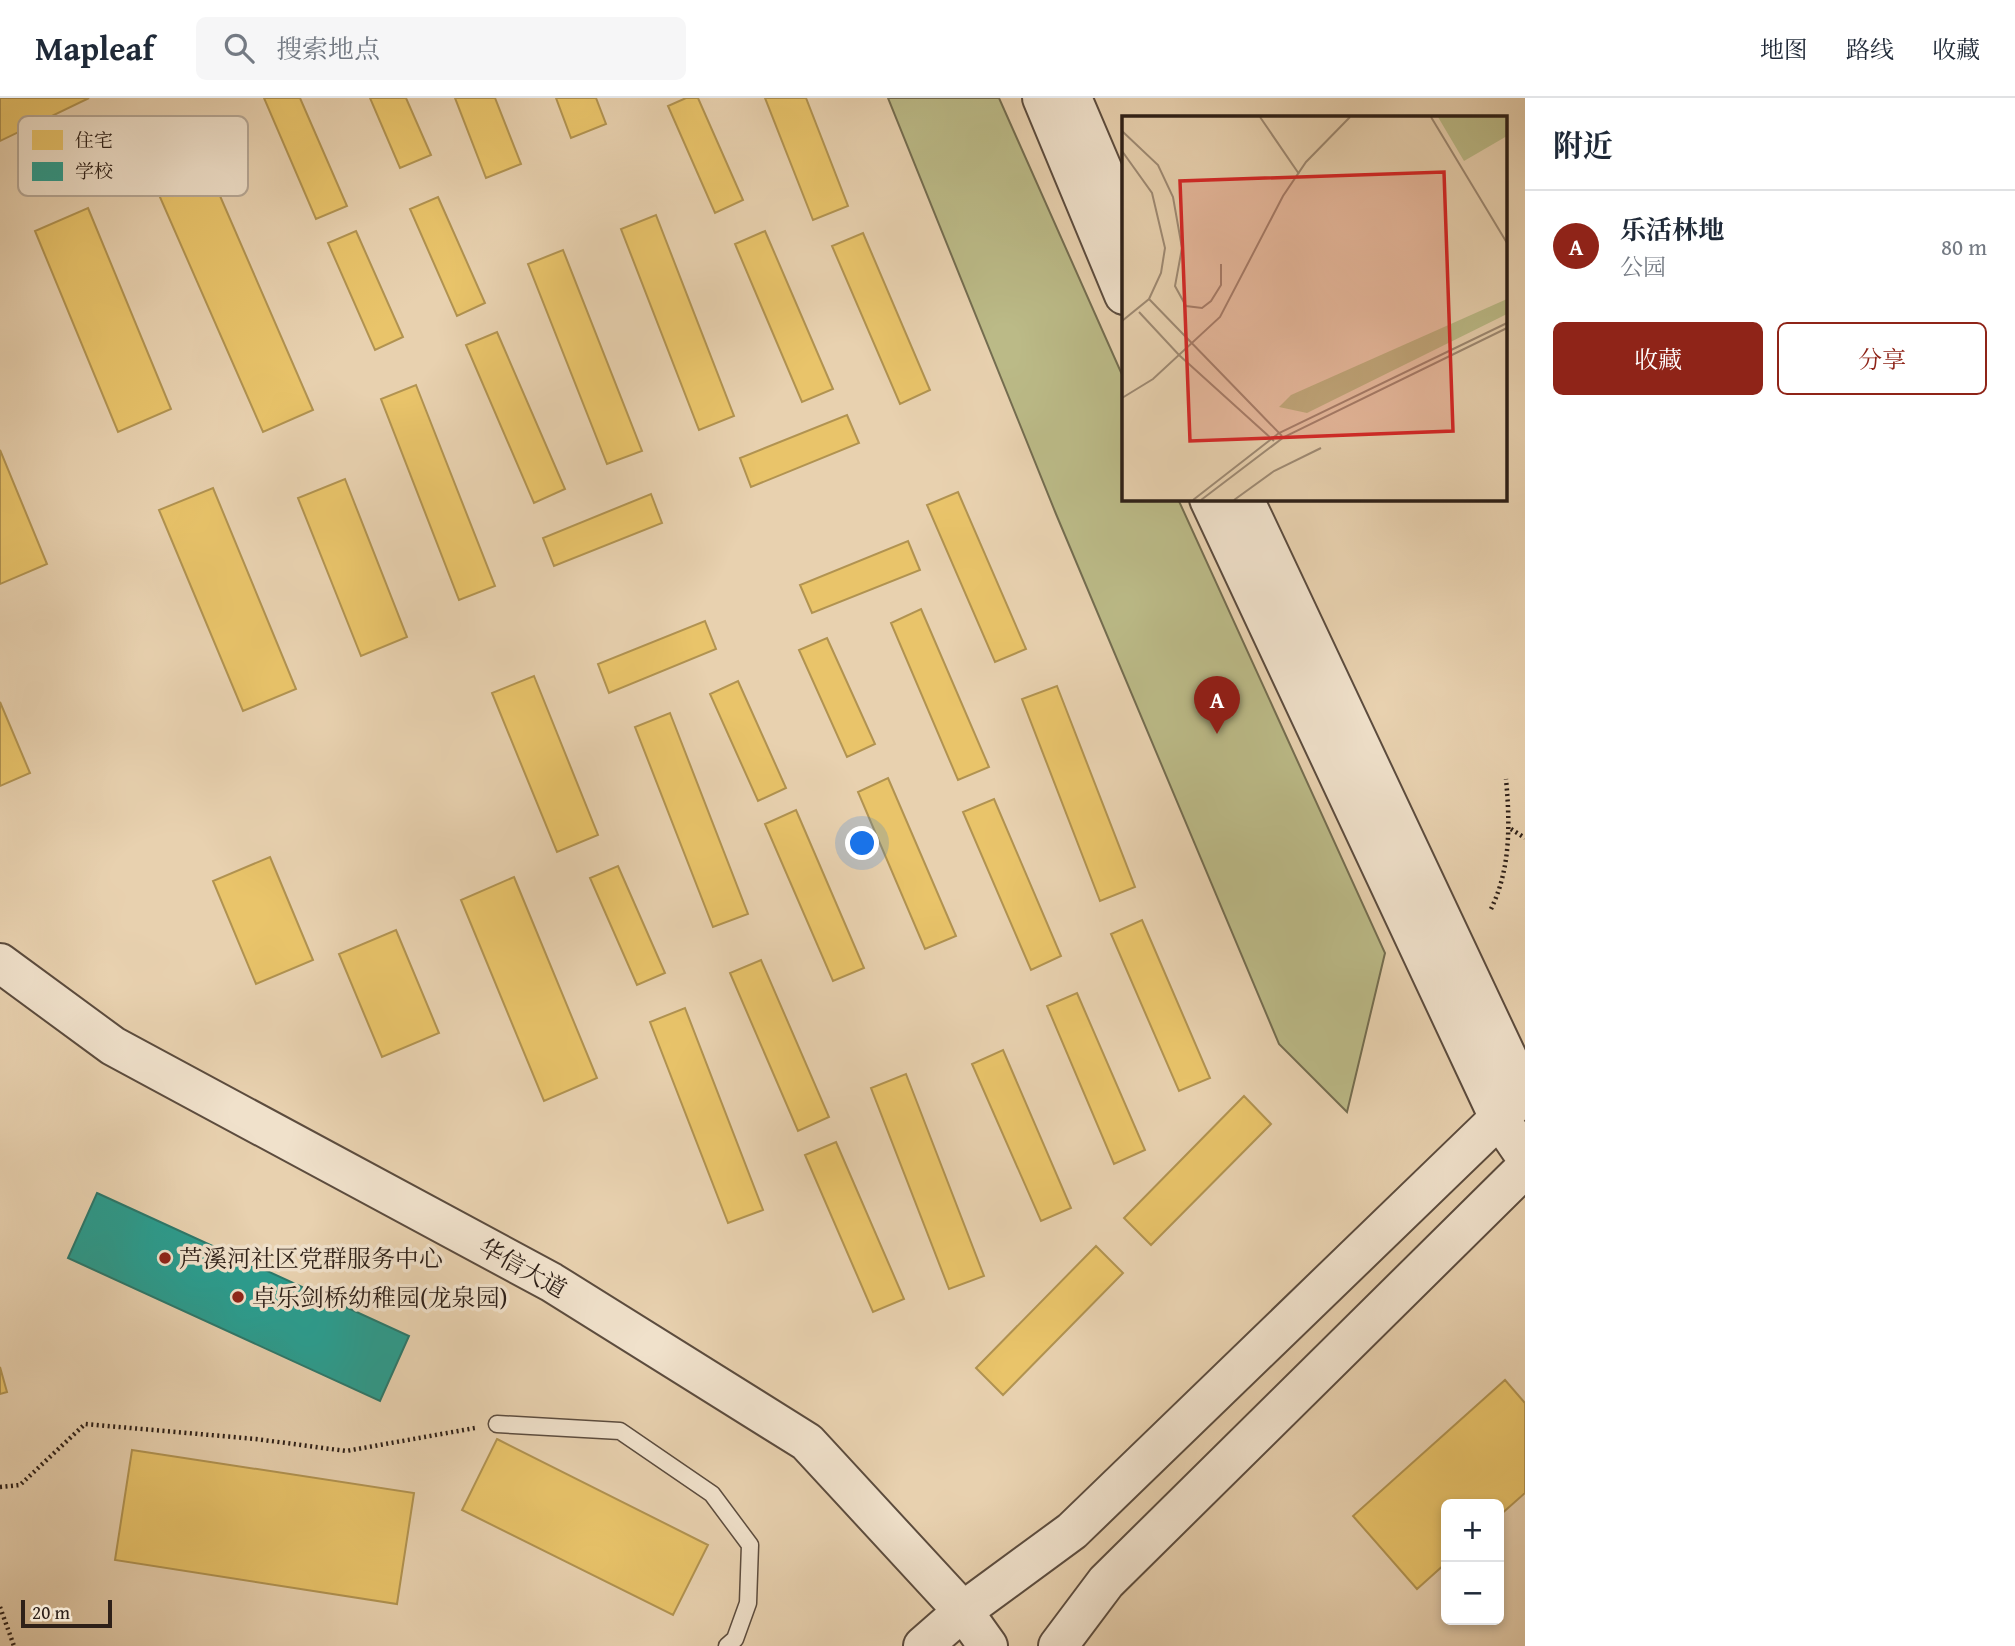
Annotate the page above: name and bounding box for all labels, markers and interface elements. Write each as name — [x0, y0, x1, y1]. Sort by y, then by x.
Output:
search box — [196, 17, 686, 80]
text: Mapleaf — [35, 24, 154, 72]
icon: search — [220, 29, 258, 67]
text: 搜索地点 — [276, 29, 380, 68]
text: 地图 — [1760, 32, 1808, 67]
text: 路线 — [1846, 32, 1894, 67]
text: 收藏 — [1932, 32, 1980, 67]
legend — [18, 116, 248, 196]
inset map — [1122, 116, 1507, 500]
text: 附近 — [1553, 123, 1613, 167]
text: 住宅 — [75, 126, 113, 154]
text: 学校 — [75, 157, 113, 185]
text: 乐活林地 — [1620, 210, 1724, 249]
text: A — [1569, 230, 1583, 263]
text: 80 m — [1941, 230, 1987, 263]
text: 公园 — [1620, 250, 1666, 283]
button: 收藏 — [1553, 322, 1763, 395]
button: 分享 — [1777, 322, 1987, 395]
pin: A — [1194, 676, 1240, 734]
your location — [845, 826, 879, 860]
street label: 华信大道 — [473, 1229, 573, 1307]
place label: 芦溪河社区党群服务中心 — [179, 1241, 443, 1276]
marker: 芦溪河社区党群服务中心 — [157, 1250, 173, 1266]
place label: 卓乐剑桥幼稚园(龙泉园) — [252, 1280, 507, 1315]
marker: 卓乐剑桥幼稚园(龙泉园) — [230, 1289, 246, 1305]
map controls — [1441, 1499, 1504, 1625]
button: + — [1441, 1499, 1504, 1562]
button: − — [1441, 1562, 1504, 1625]
scale bar — [21, 1597, 112, 1629]
text: 20 m — [32, 1598, 70, 1626]

